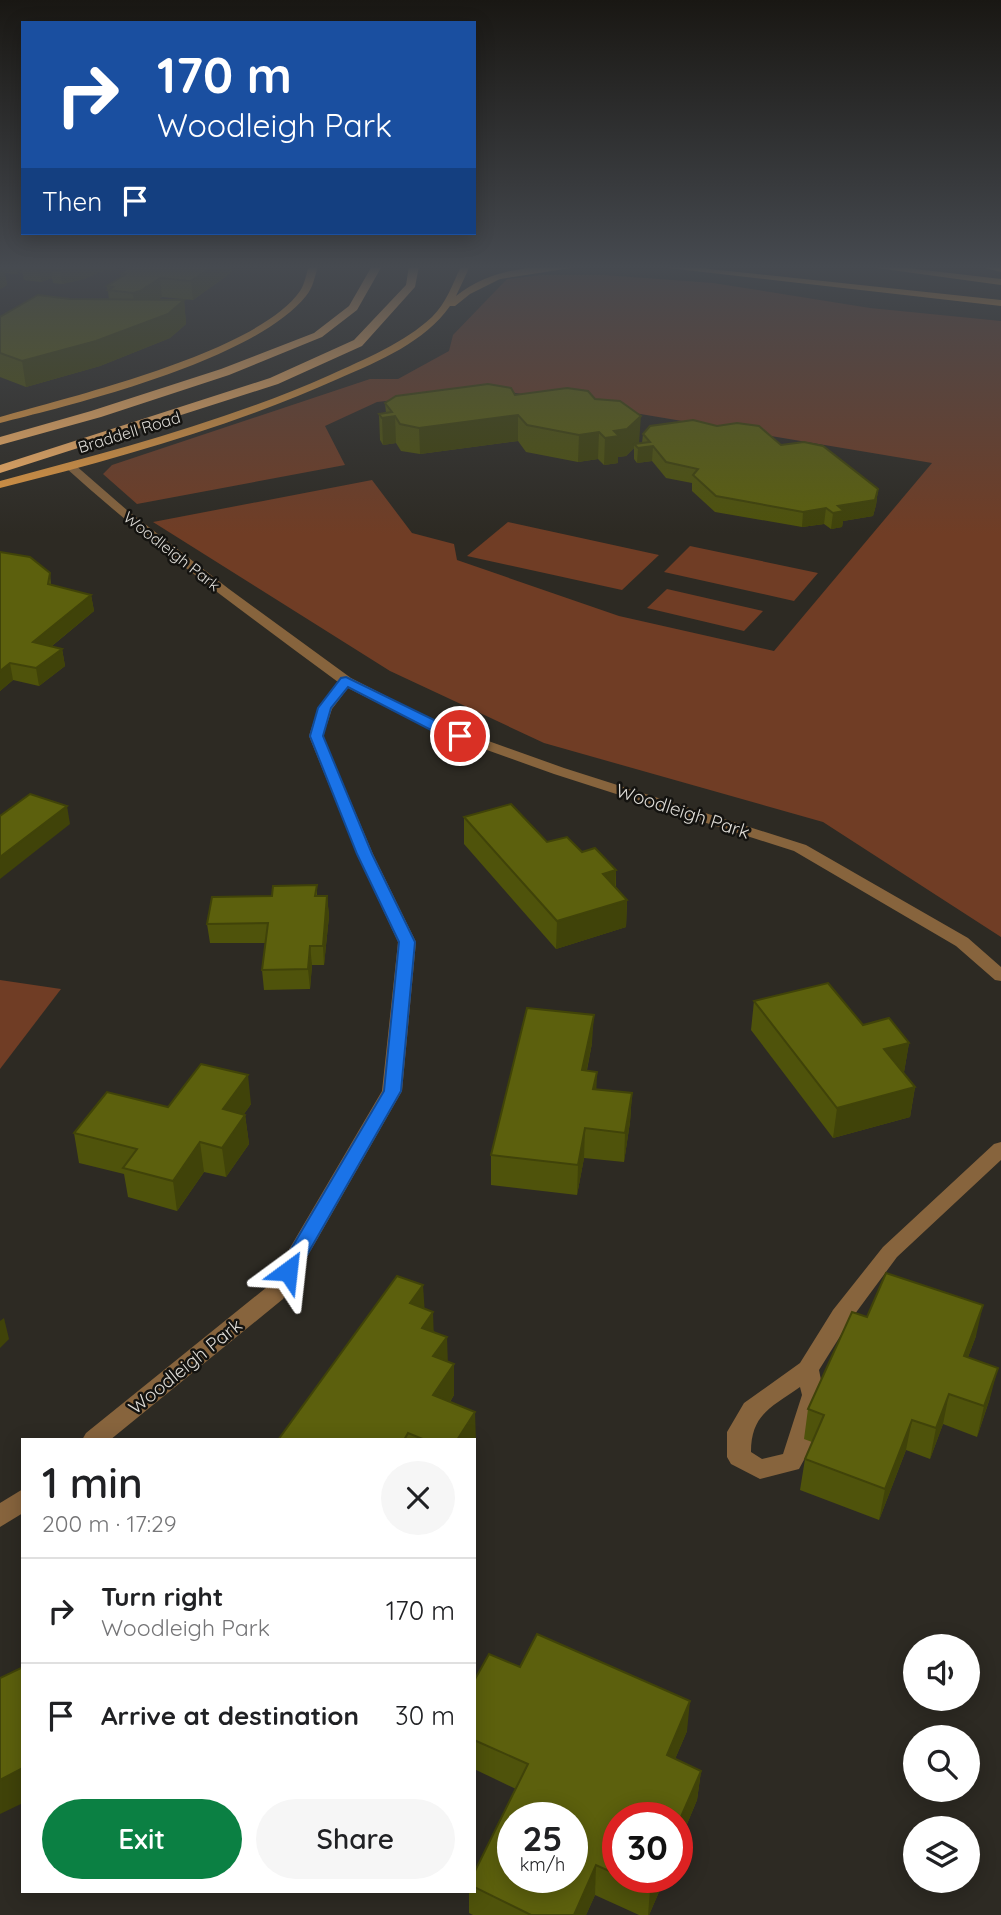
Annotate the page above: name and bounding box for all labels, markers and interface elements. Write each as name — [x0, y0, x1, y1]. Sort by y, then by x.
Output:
text: 170 m — [157, 44, 292, 105]
icon: right — [42, 49, 133, 140]
text: Woodleigh Park — [157, 105, 392, 145]
icon: arrive — [116, 182, 154, 220]
text: Then — [42, 185, 102, 218]
street label: Braddell Road — [75, 407, 183, 457]
street label: Woodleigh Park — [120, 507, 224, 595]
pin — [430, 706, 490, 766]
icon: arrive — [441, 717, 479, 755]
street label: Woodleigh Park — [613, 778, 753, 844]
position arrow — [251, 1234, 325, 1308]
street label: Woodleigh Park — [123, 1313, 247, 1419]
text: 1 min — [42, 1456, 143, 1509]
button: close — [381, 1461, 455, 1535]
text: 200 m · 17:29 — [42, 1509, 177, 1538]
text: Turn right — [101, 1580, 223, 1613]
icon: right — [42, 1592, 80, 1630]
text: 170 m — [386, 1594, 455, 1627]
text: Woodleigh Park — [101, 1613, 270, 1642]
map controls — [903, 1634, 980, 1893]
button: sound — [903, 1634, 980, 1711]
icon: arrive — [42, 1697, 80, 1735]
text: Arrive at destination — [101, 1699, 359, 1732]
text: 30 m — [395, 1699, 455, 1732]
button: search — [903, 1725, 980, 1802]
button: Exit — [42, 1799, 242, 1879]
button: Share — [256, 1799, 455, 1879]
speed limit sign: 30 — [602, 1802, 693, 1893]
text: 25 — [522, 1816, 563, 1860]
button: layers — [903, 1816, 980, 1893]
text: km/h — [520, 1853, 565, 1876]

